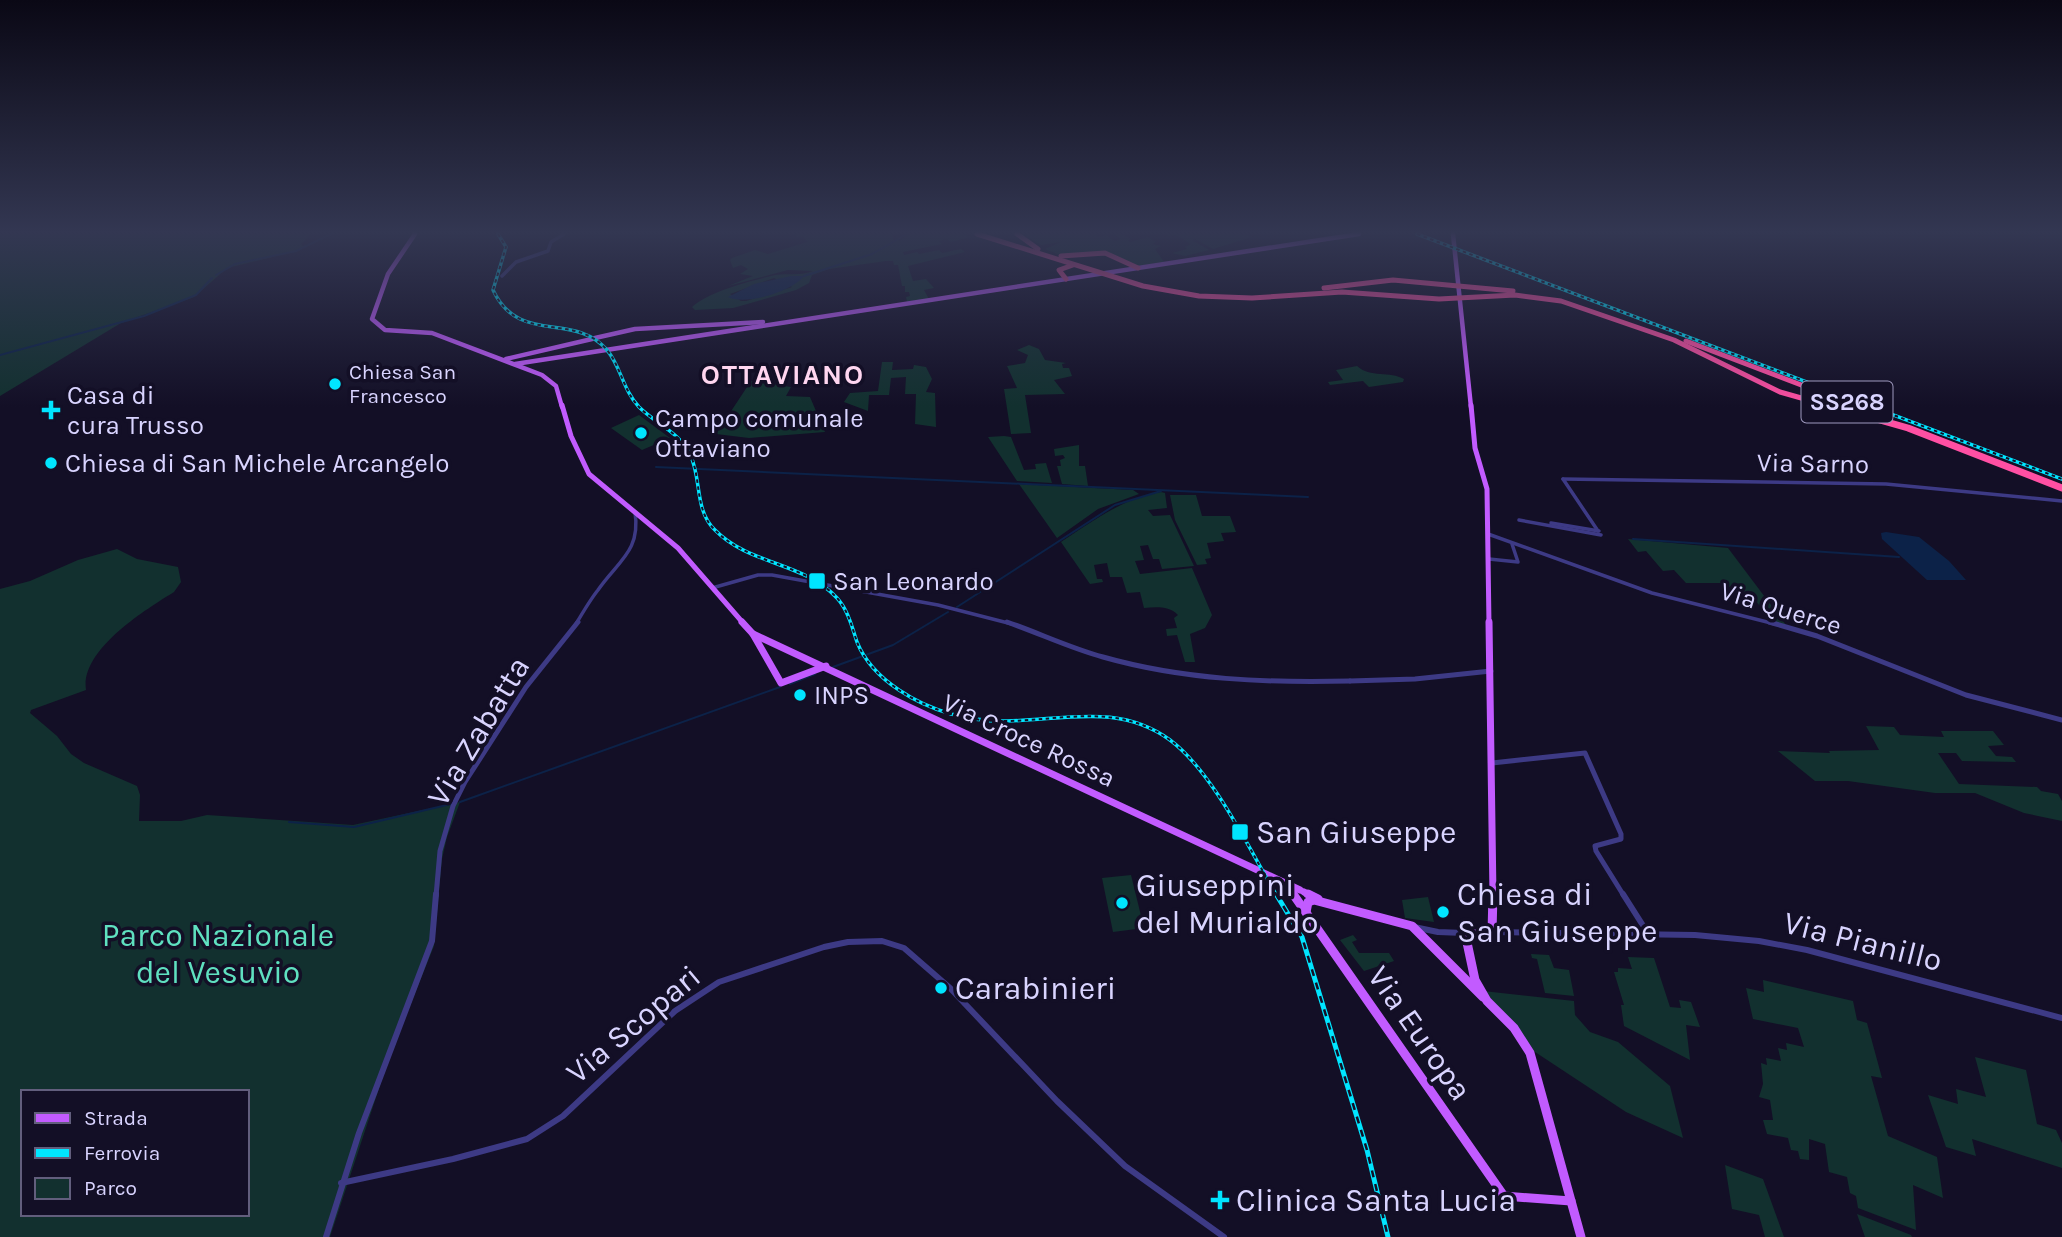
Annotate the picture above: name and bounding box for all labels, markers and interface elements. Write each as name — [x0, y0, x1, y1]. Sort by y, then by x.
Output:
district label: OTTAVIANO — [701, 358, 865, 391]
place label: Chiesa San Francesco — [349, 360, 456, 408]
marker: Chiesa San Francesco — [327, 376, 343, 392]
place label: Casa di cura Trusso — [67, 380, 204, 441]
road number: SS268 — [1801, 382, 1892, 422]
marker: Casa di cura Trusso — [41, 400, 61, 420]
place label: Campo comunale Ottaviano — [655, 403, 863, 464]
marker: Campo comunale Ottaviano — [633, 425, 649, 441]
street label: Via Sarno — [1757, 447, 1869, 480]
place label: Chiesa di San Michele Arcangelo — [65, 448, 449, 479]
marker: Chiesa di San Michele Arcangelo — [43, 455, 59, 471]
place label: San Leonardo — [833, 566, 994, 597]
marker: San Leonardo — [807, 571, 827, 591]
street label: Via Querce — [1717, 575, 1845, 642]
street label: Via Zabatta — [419, 650, 537, 813]
place label: INPS — [814, 680, 869, 711]
marker: INPS — [792, 687, 808, 703]
street label: Via Croce Rossa — [937, 687, 1120, 794]
place label: San Giuseppe — [1256, 814, 1456, 851]
marker: San Giuseppe — [1230, 822, 1250, 842]
place label: Giuseppini del Murialdo — [1136, 867, 1319, 941]
place label: Chiesa di San Giuseppe — [1457, 876, 1657, 950]
marker: Giuseppini del Murialdo — [1114, 895, 1130, 911]
marker: Chiesa di San Giuseppe — [1435, 904, 1451, 920]
street label: Via Pianillo — [1780, 904, 1946, 979]
park label: Parco Nazionale del Vesuvio — [102, 917, 334, 991]
street label: Via Scopari — [559, 958, 708, 1091]
street label: Via Europa — [1360, 959, 1479, 1108]
place label: Carabinieri — [955, 970, 1116, 1007]
marker: Carabinieri — [933, 980, 949, 996]
legend — [21, 1090, 248, 1216]
text: Strada — [84, 1106, 148, 1130]
text: Ferrovia — [84, 1141, 160, 1165]
text: Parco — [84, 1176, 137, 1200]
place label: Clinica Santa Lucia — [1236, 1182, 1516, 1219]
marker: Clinica Santa Lucia — [1210, 1190, 1230, 1210]

